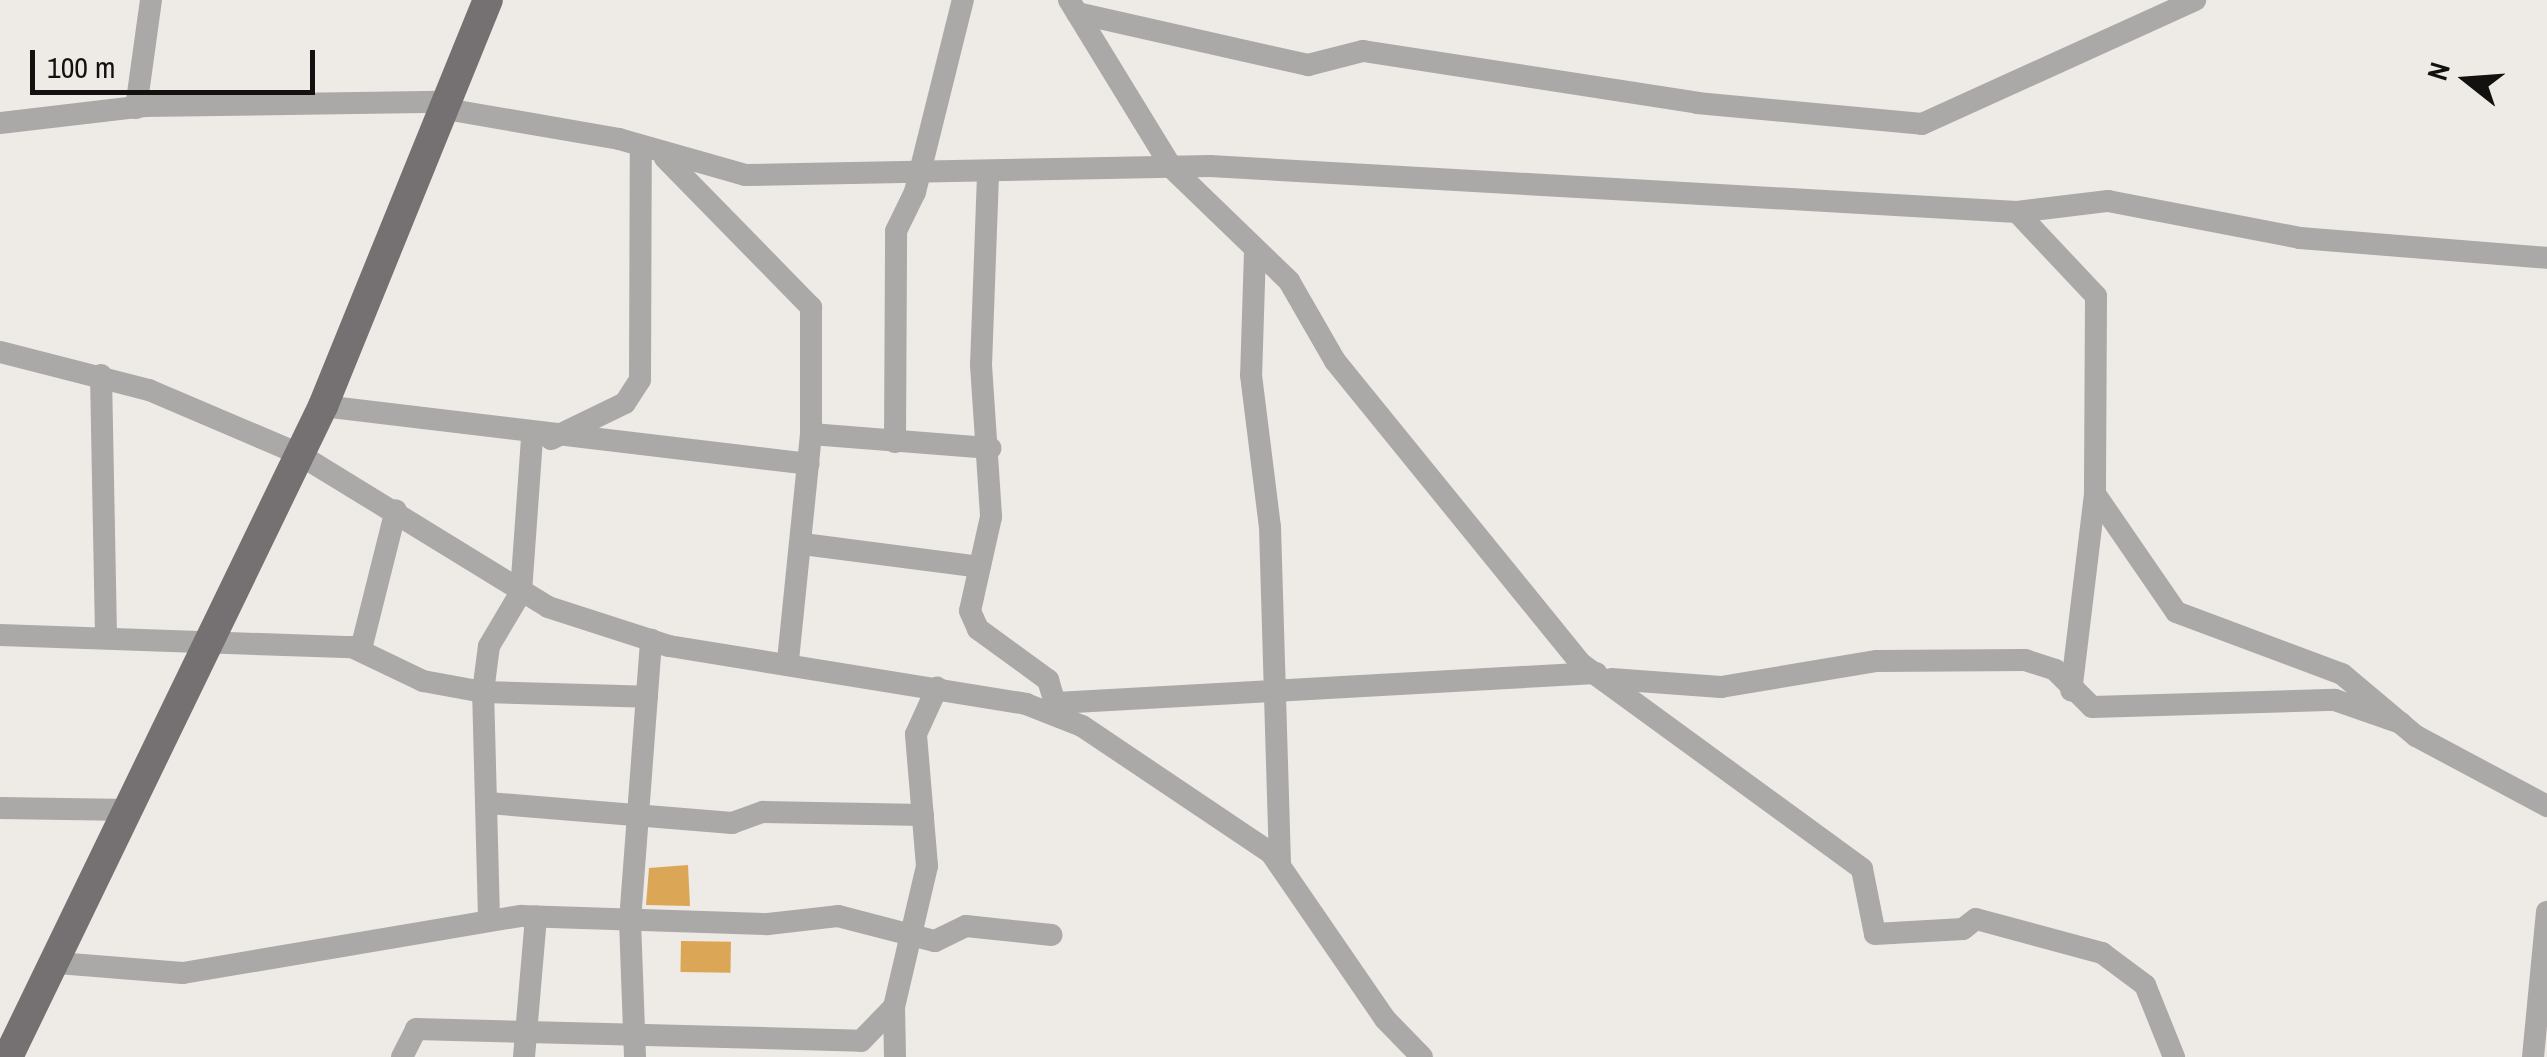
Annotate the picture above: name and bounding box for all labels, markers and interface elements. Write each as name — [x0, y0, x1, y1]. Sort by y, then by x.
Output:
scale bar — [35, 30, 320, 92]
north arrow — [2417, 30, 2517, 130]
text: 100 m — [47, 47, 115, 87]
text: N — [2418, 58, 2459, 85]

